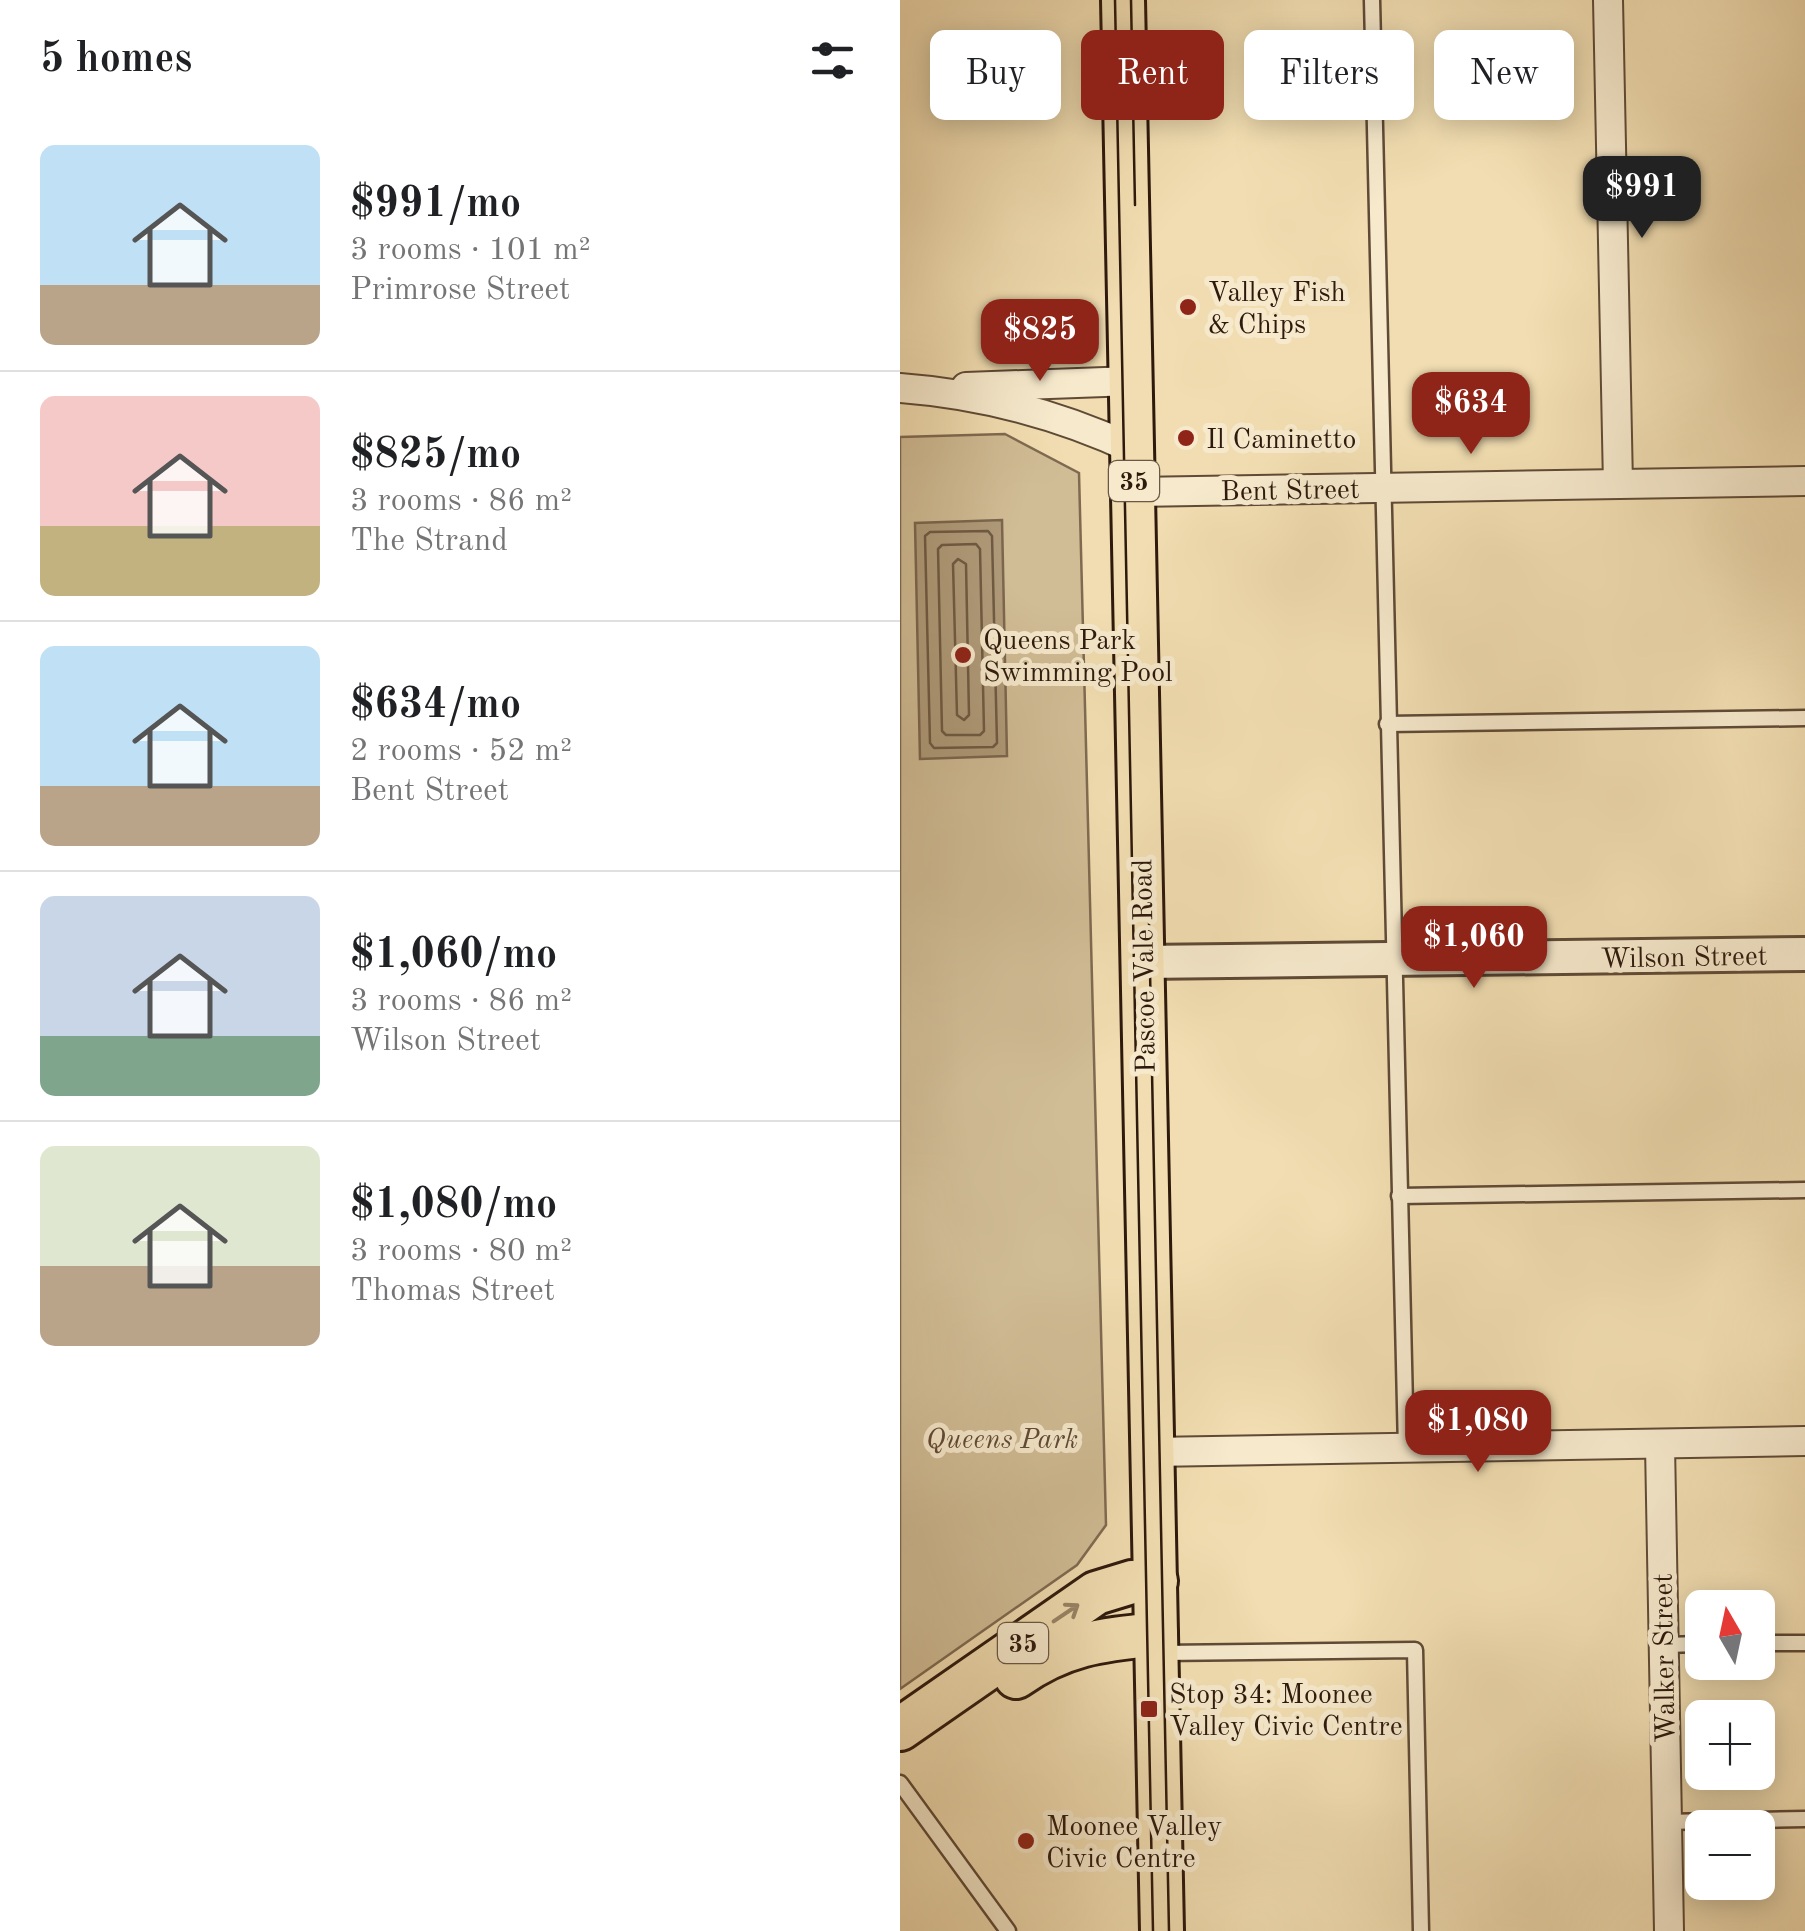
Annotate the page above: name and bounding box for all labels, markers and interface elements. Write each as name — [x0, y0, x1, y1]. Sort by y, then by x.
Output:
chip: Buy — [930, 30, 1061, 120]
chip: Rent — [1081, 30, 1224, 120]
chip: Filters — [1244, 30, 1414, 120]
chip: New — [1434, 30, 1574, 120]
icon: filters — [805, 33, 860, 88]
text: 5 homes — [40, 39, 192, 81]
pin: $991 — [1583, 156, 1701, 241]
text: $991 — [1605, 172, 1679, 204]
text: $991/mo — [350, 184, 521, 226]
icon: home — [120, 185, 240, 305]
text: 3 rooms · 101 m² — [350, 235, 591, 267]
text: Primrose Street — [350, 275, 570, 307]
place label: Valley Fish & Chips — [1208, 280, 1346, 340]
marker: Valley Fish & Chips — [1177, 296, 1199, 318]
pin: $825 — [981, 299, 1099, 384]
text: $825 — [1003, 315, 1077, 347]
pin: $634 — [1412, 372, 1530, 457]
text: $634 — [1434, 388, 1508, 420]
marker: Il Caminetto — [1175, 427, 1197, 449]
place label: Il Caminetto — [1206, 427, 1356, 455]
text: $825/mo — [350, 435, 521, 477]
icon: home — [120, 436, 240, 556]
road number: 35 — [1109, 461, 1159, 501]
street label: Bent Street — [1220, 477, 1360, 507]
text: 3 rooms · 86 m² — [350, 486, 572, 518]
text: The Strand — [350, 526, 508, 558]
place label: Queens Park Swimming Pool — [983, 628, 1173, 688]
marker: Queens Park Swimming Pool — [952, 644, 974, 666]
text: $634/mo — [350, 685, 521, 727]
icon: home — [120, 686, 240, 806]
text: 2 rooms · 52 m² — [350, 736, 572, 768]
text: Bent Street — [350, 776, 509, 808]
street label: Pascoe Vale Road — [1130, 858, 1162, 1073]
pin: $1,060 — [1393, 906, 1555, 991]
text: $1,060 — [1423, 922, 1525, 954]
text: $1,060/mo — [350, 935, 557, 977]
icon: home — [120, 936, 240, 1056]
street label: Wilson Street — [1600, 944, 1768, 974]
text: 3 rooms · 86 m² — [350, 986, 572, 1018]
text: Wilson Street — [350, 1026, 541, 1058]
text: $1,080/mo — [350, 1185, 557, 1227]
icon: home — [120, 1186, 240, 1306]
text: 3 rooms · 80 m² — [350, 1236, 572, 1268]
text: Thomas Street — [350, 1276, 555, 1308]
pin: $1,080 — [1397, 1390, 1559, 1475]
text: $1,080 — [1427, 1406, 1529, 1438]
park label: Queens Park — [926, 1427, 1078, 1455]
street label: Walker Street — [1651, 1573, 1681, 1743]
north arrow — [1685, 1590, 1775, 1680]
map controls — [1685, 1590, 1775, 1900]
one-way arrow — [1051, 1602, 1079, 1623]
road number: 35 — [998, 1623, 1048, 1663]
place label: Stop 34: Moonee Valley Civic Centre — [1169, 1682, 1403, 1742]
marker: Stop 34: Moonee Valley Civic Centre — [1138, 1698, 1160, 1720]
button: + — [1685, 1700, 1775, 1790]
button: − — [1685, 1810, 1775, 1900]
place label: Moonee Valley Civic Centre — [1046, 1814, 1222, 1874]
marker: Moonee Valley Civic Centre — [1015, 1830, 1037, 1852]

